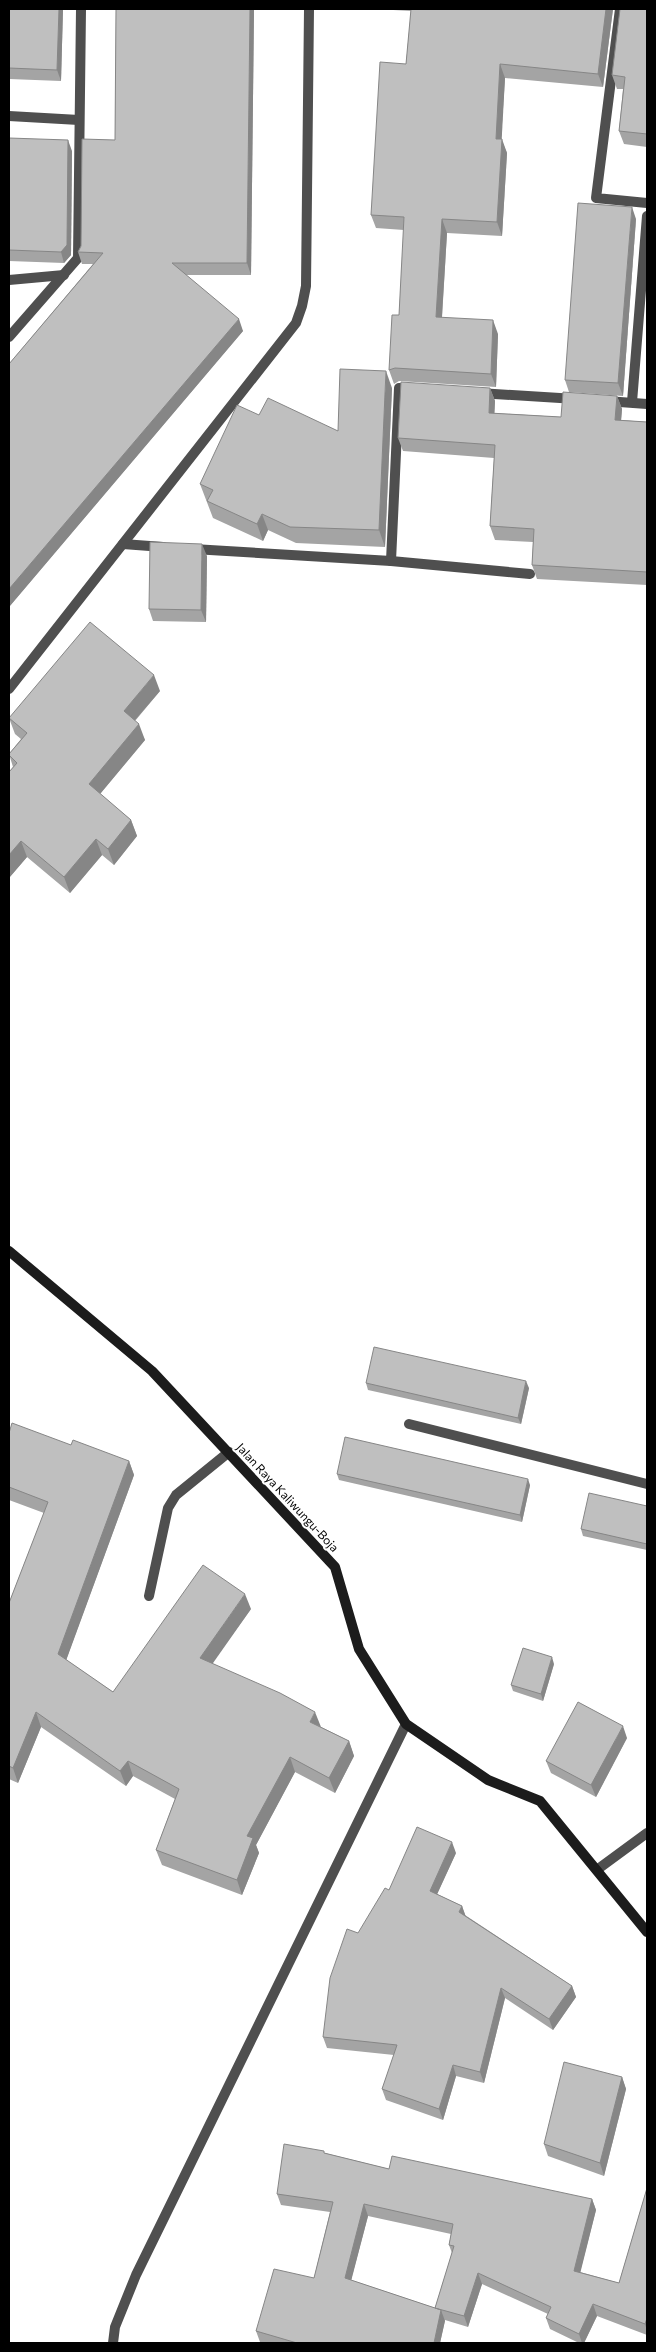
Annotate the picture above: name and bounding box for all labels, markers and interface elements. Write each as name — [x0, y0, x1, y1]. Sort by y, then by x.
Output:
street label: Jalan Raya Kaliwungu-Boja — [233, 1440, 342, 1555]

